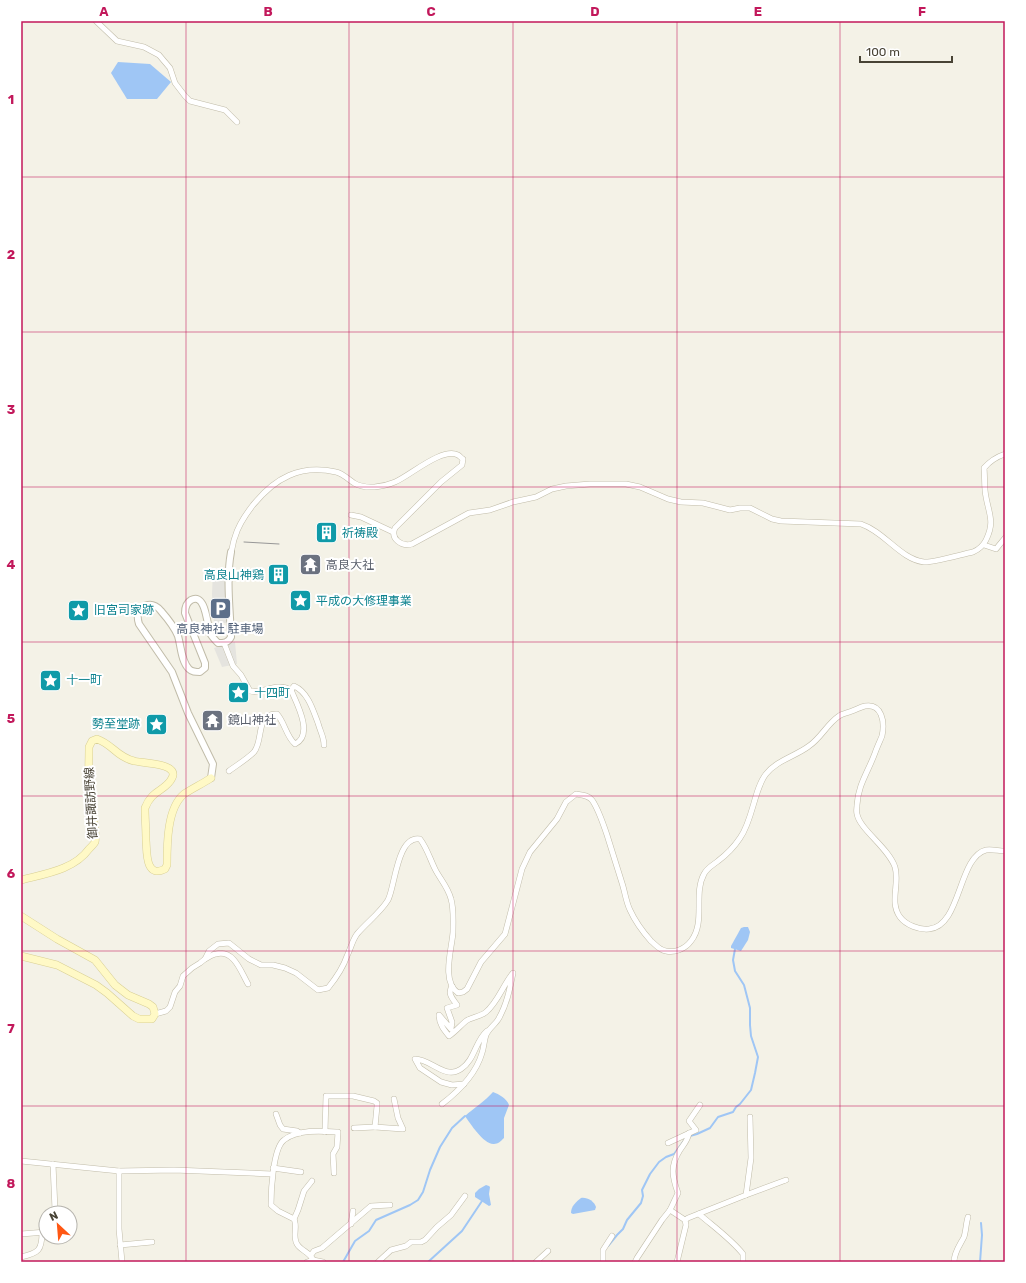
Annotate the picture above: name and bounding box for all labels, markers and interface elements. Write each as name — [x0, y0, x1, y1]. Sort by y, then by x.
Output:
text: A — [99, 4, 109, 19]
text: B — [263, 4, 273, 19]
text: C — [426, 4, 436, 19]
text: D — [590, 4, 600, 19]
text: E — [754, 4, 762, 19]
text: F — [918, 4, 926, 19]
scale bar — [860, 38, 952, 64]
text: 100 m — [866, 45, 900, 59]
text: 1 — [8, 92, 14, 107]
text: 2 — [7, 247, 15, 262]
text: 3 — [7, 402, 16, 417]
building icon: 祈祷殿 — [314, 520, 340, 546]
place label: 祈祷殿 — [342, 526, 378, 540]
temple icon: 高良大社 — [297, 552, 323, 578]
text: 4 — [7, 557, 16, 572]
place label: 高良大社 — [326, 558, 374, 572]
building icon: 高良山神鶏 — [266, 562, 292, 588]
place label: 高良山神鶏 — [204, 568, 264, 582]
place icon: 平成の大修理事業 — [287, 588, 313, 614]
place label: 平成の大修理事業 — [316, 594, 412, 608]
parking icon: 高良神社 駐車場 — [207, 595, 233, 621]
place icon: 旧宮司家跡 — [66, 597, 92, 623]
place label: 旧宮司家跡 — [94, 603, 154, 617]
place label: 高良神社 駐車場 — [177, 622, 263, 636]
place icon: 十一町 — [37, 667, 63, 693]
place label: 十一町 — [66, 673, 102, 687]
place icon: 十四町 — [226, 680, 252, 706]
place label: 十四町 — [254, 686, 290, 700]
temple icon: 鏡山神社 — [200, 707, 226, 733]
text: 5 — [7, 711, 15, 726]
place icon: 勢至堂跡 — [143, 711, 169, 737]
place label: 鏡山神社 — [228, 713, 276, 727]
place label: 勢至堂跡 — [92, 717, 140, 731]
street label: 御井諏訪野線 — [82, 767, 100, 839]
text: 6 — [7, 866, 16, 881]
text: 7 — [7, 1021, 15, 1036]
text: 8 — [7, 1176, 16, 1191]
north arrow — [38, 1205, 78, 1245]
text: N — [47, 1209, 60, 1224]

